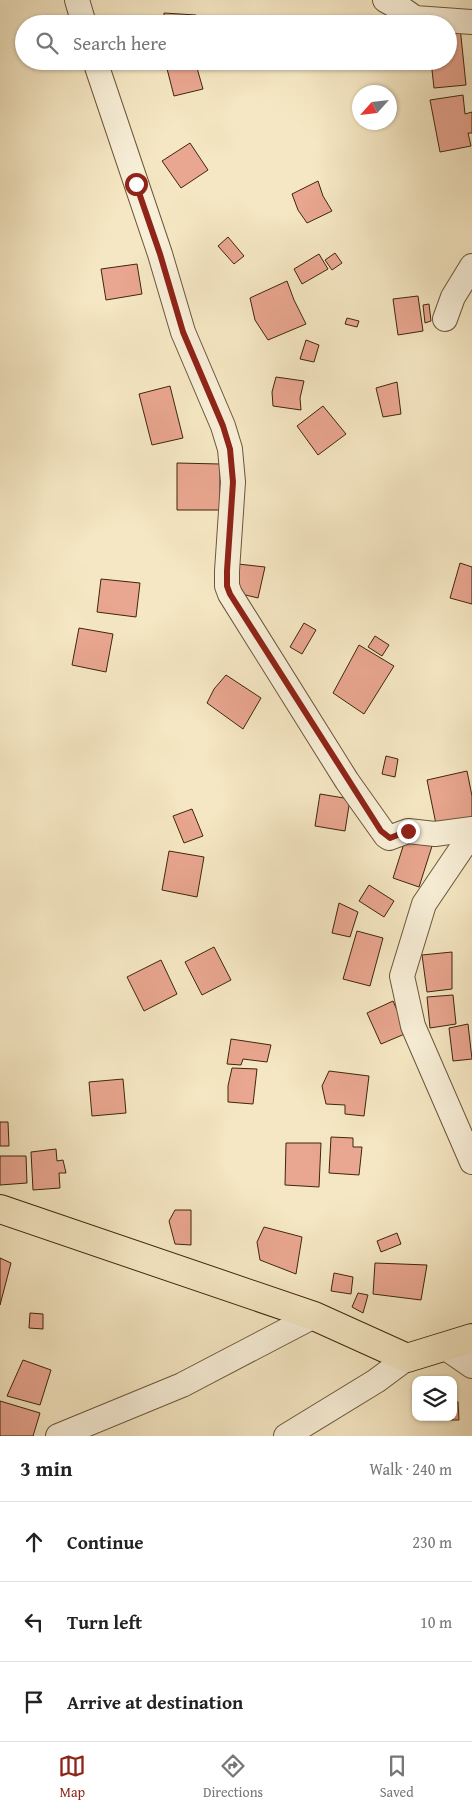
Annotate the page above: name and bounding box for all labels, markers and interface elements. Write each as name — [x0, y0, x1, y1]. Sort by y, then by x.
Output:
search box — [15, 15, 457, 70]
icon: search — [33, 29, 61, 57]
text: Search here — [73, 29, 167, 57]
north arrow — [352, 85, 397, 130]
route start — [125, 173, 148, 196]
route end — [397, 820, 420, 843]
map controls — [412, 1376, 457, 1421]
button: layers — [412, 1376, 457, 1421]
text: 3 min — [20, 1453, 72, 1484]
text: Walk · 240 m — [369, 1457, 452, 1481]
icon: ahead — [20, 1528, 48, 1556]
text: Continue — [67, 1528, 144, 1556]
text: 230 m — [412, 1530, 452, 1554]
icon: left — [20, 1608, 48, 1636]
text: Turn left — [67, 1608, 142, 1636]
text: 10 m — [420, 1610, 452, 1634]
icon: arrive — [20, 1688, 48, 1716]
text: Arrive at destination — [67, 1688, 243, 1716]
tab: Map — [58, 1752, 86, 1802]
tab: Directions — [203, 1752, 263, 1802]
tab: Saved — [380, 1752, 414, 1802]

